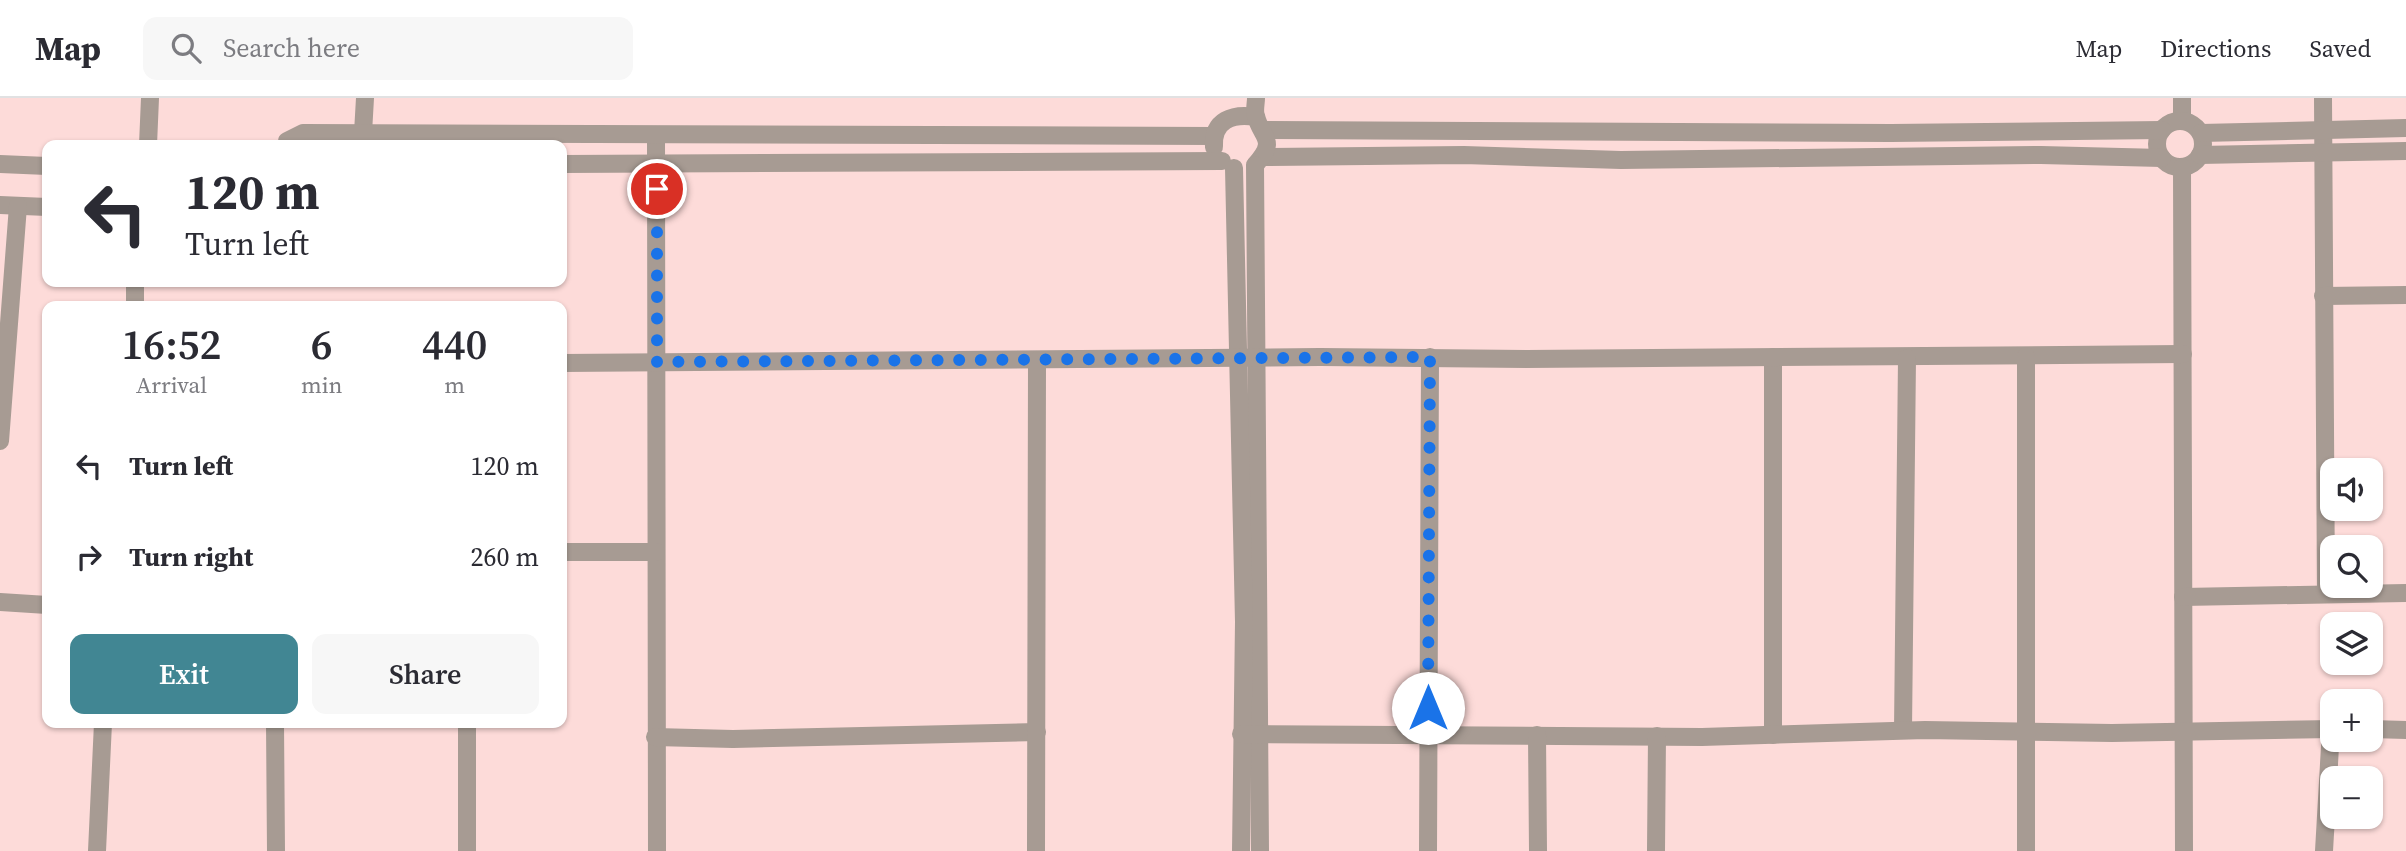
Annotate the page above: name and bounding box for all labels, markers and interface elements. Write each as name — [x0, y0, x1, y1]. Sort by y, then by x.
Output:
search box — [143, 17, 633, 80]
text: Map — [35, 26, 101, 71]
icon: search — [167, 29, 205, 67]
text: Search here — [223, 30, 360, 66]
text: Map — [2075, 32, 2122, 65]
text: Directions — [2160, 32, 2271, 65]
text: Saved — [2309, 32, 2371, 65]
text: 120 m — [185, 158, 320, 225]
pin — [627, 159, 687, 219]
icon: left — [70, 168, 161, 259]
icon: arrive — [638, 170, 676, 208]
text: Turn left — [185, 222, 309, 266]
text: 16:52 — [121, 315, 221, 373]
text: 6 — [311, 315, 333, 373]
text: 440 — [422, 315, 487, 373]
text: Arrival — [136, 369, 207, 401]
text: min — [301, 369, 342, 401]
text: m — [444, 369, 465, 401]
icon: left — [70, 447, 108, 485]
text: Turn left — [129, 448, 233, 484]
text: 120 m — [471, 448, 539, 484]
map controls — [2320, 458, 2383, 829]
button: sound — [2320, 458, 2383, 521]
button: search — [2320, 535, 2383, 598]
icon: right — [70, 538, 108, 576]
text: Turn right — [129, 539, 253, 575]
text: 260 m — [471, 539, 539, 575]
button: layers — [2320, 612, 2383, 675]
button: Exit — [70, 634, 298, 714]
button: Share — [312, 634, 539, 714]
position arrow — [1391, 671, 1465, 745]
button: + — [2320, 689, 2383, 752]
button: − — [2320, 766, 2383, 829]

